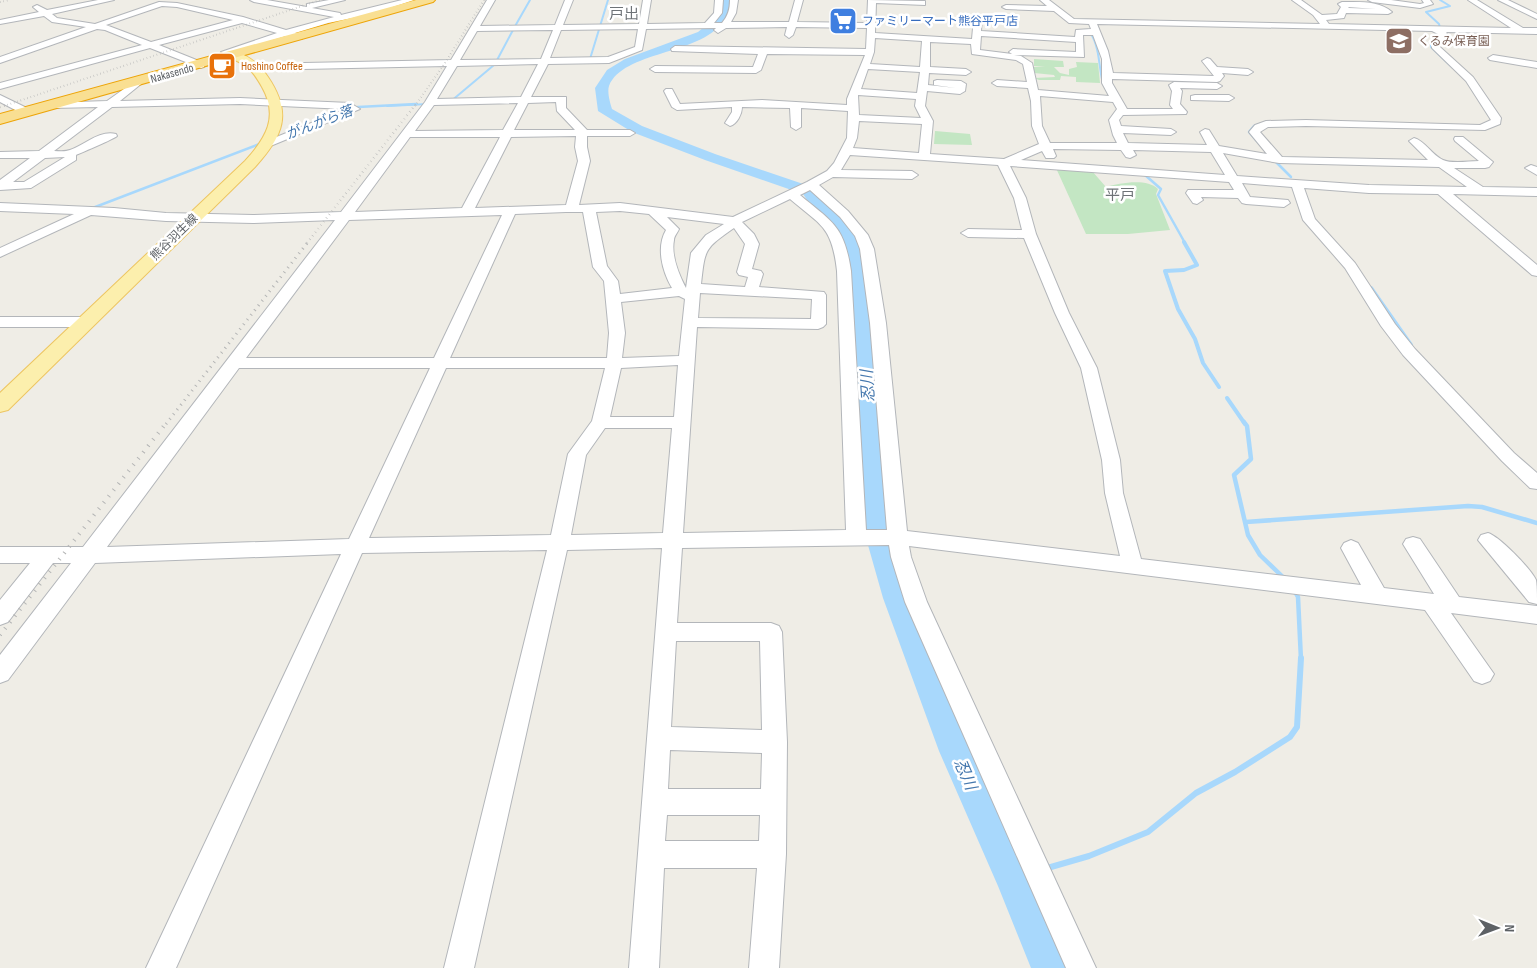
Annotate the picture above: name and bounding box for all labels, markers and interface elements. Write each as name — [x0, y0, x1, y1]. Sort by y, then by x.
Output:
district label: 戸出 — [609, 5, 639, 24]
supermarket icon: ファミリーマート熊谷平戸店 — [828, 6, 858, 36]
place label: ファミリーマート熊谷平戸店 — [862, 14, 1018, 29]
school or university icon: くるみ保育園 — [1384, 26, 1414, 56]
place label: くるみ保育園 — [1418, 34, 1490, 49]
cafe icon: Hoshino Coffee — [207, 51, 237, 81]
place label: Hoshino Coffee — [241, 59, 303, 74]
street label: Nakasendo — [149, 60, 195, 87]
water label: がんがら落 — [283, 101, 357, 143]
district label: 平戸 — [1105, 186, 1135, 205]
street label: 熊谷羽生線 — [148, 211, 201, 264]
water label: 忍川 — [858, 367, 879, 403]
water label: 忍川 — [949, 756, 981, 795]
north arrow — [1472, 903, 1522, 953]
text: N — [1501, 924, 1518, 932]

